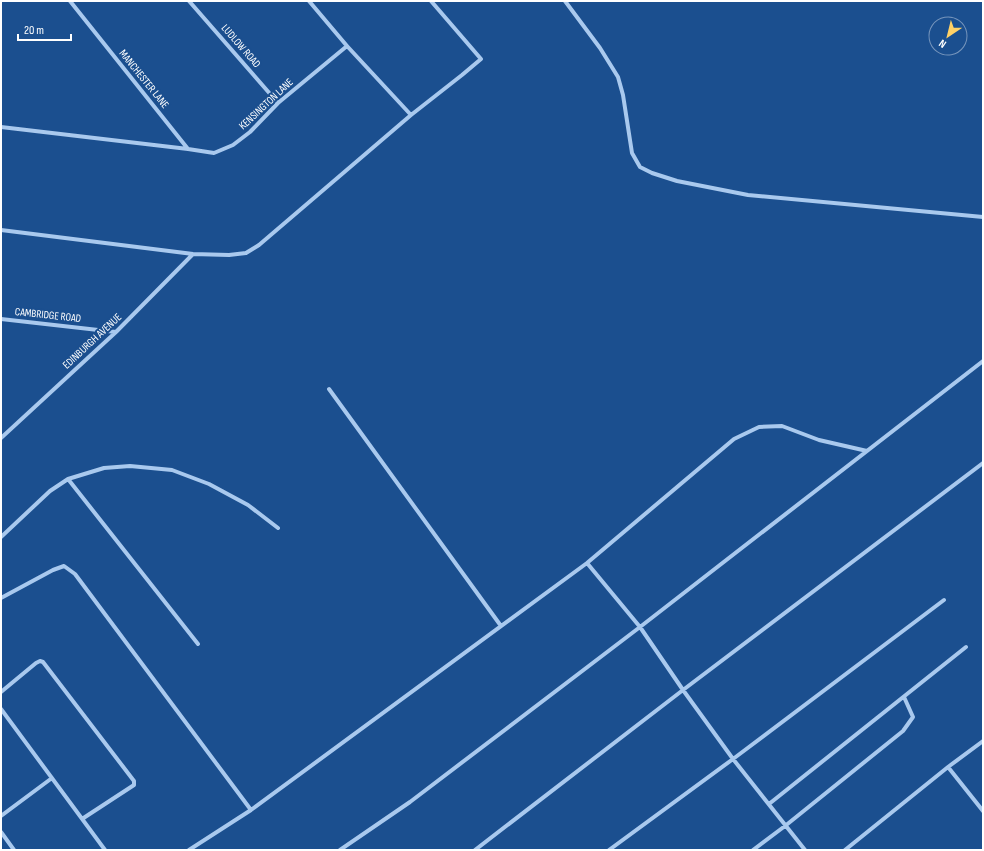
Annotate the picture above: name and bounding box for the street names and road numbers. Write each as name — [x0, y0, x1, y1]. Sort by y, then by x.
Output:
street label: LUDLOW ROAD — [219, 22, 263, 70]
street label: MANCHESTER LANE — [116, 47, 172, 111]
street label: KENSINGTON LANE — [236, 76, 296, 132]
street label: CAMBRIDGE ROAD — [14, 305, 82, 325]
street label: EDINBURGH AVENUE — [60, 311, 124, 371]

